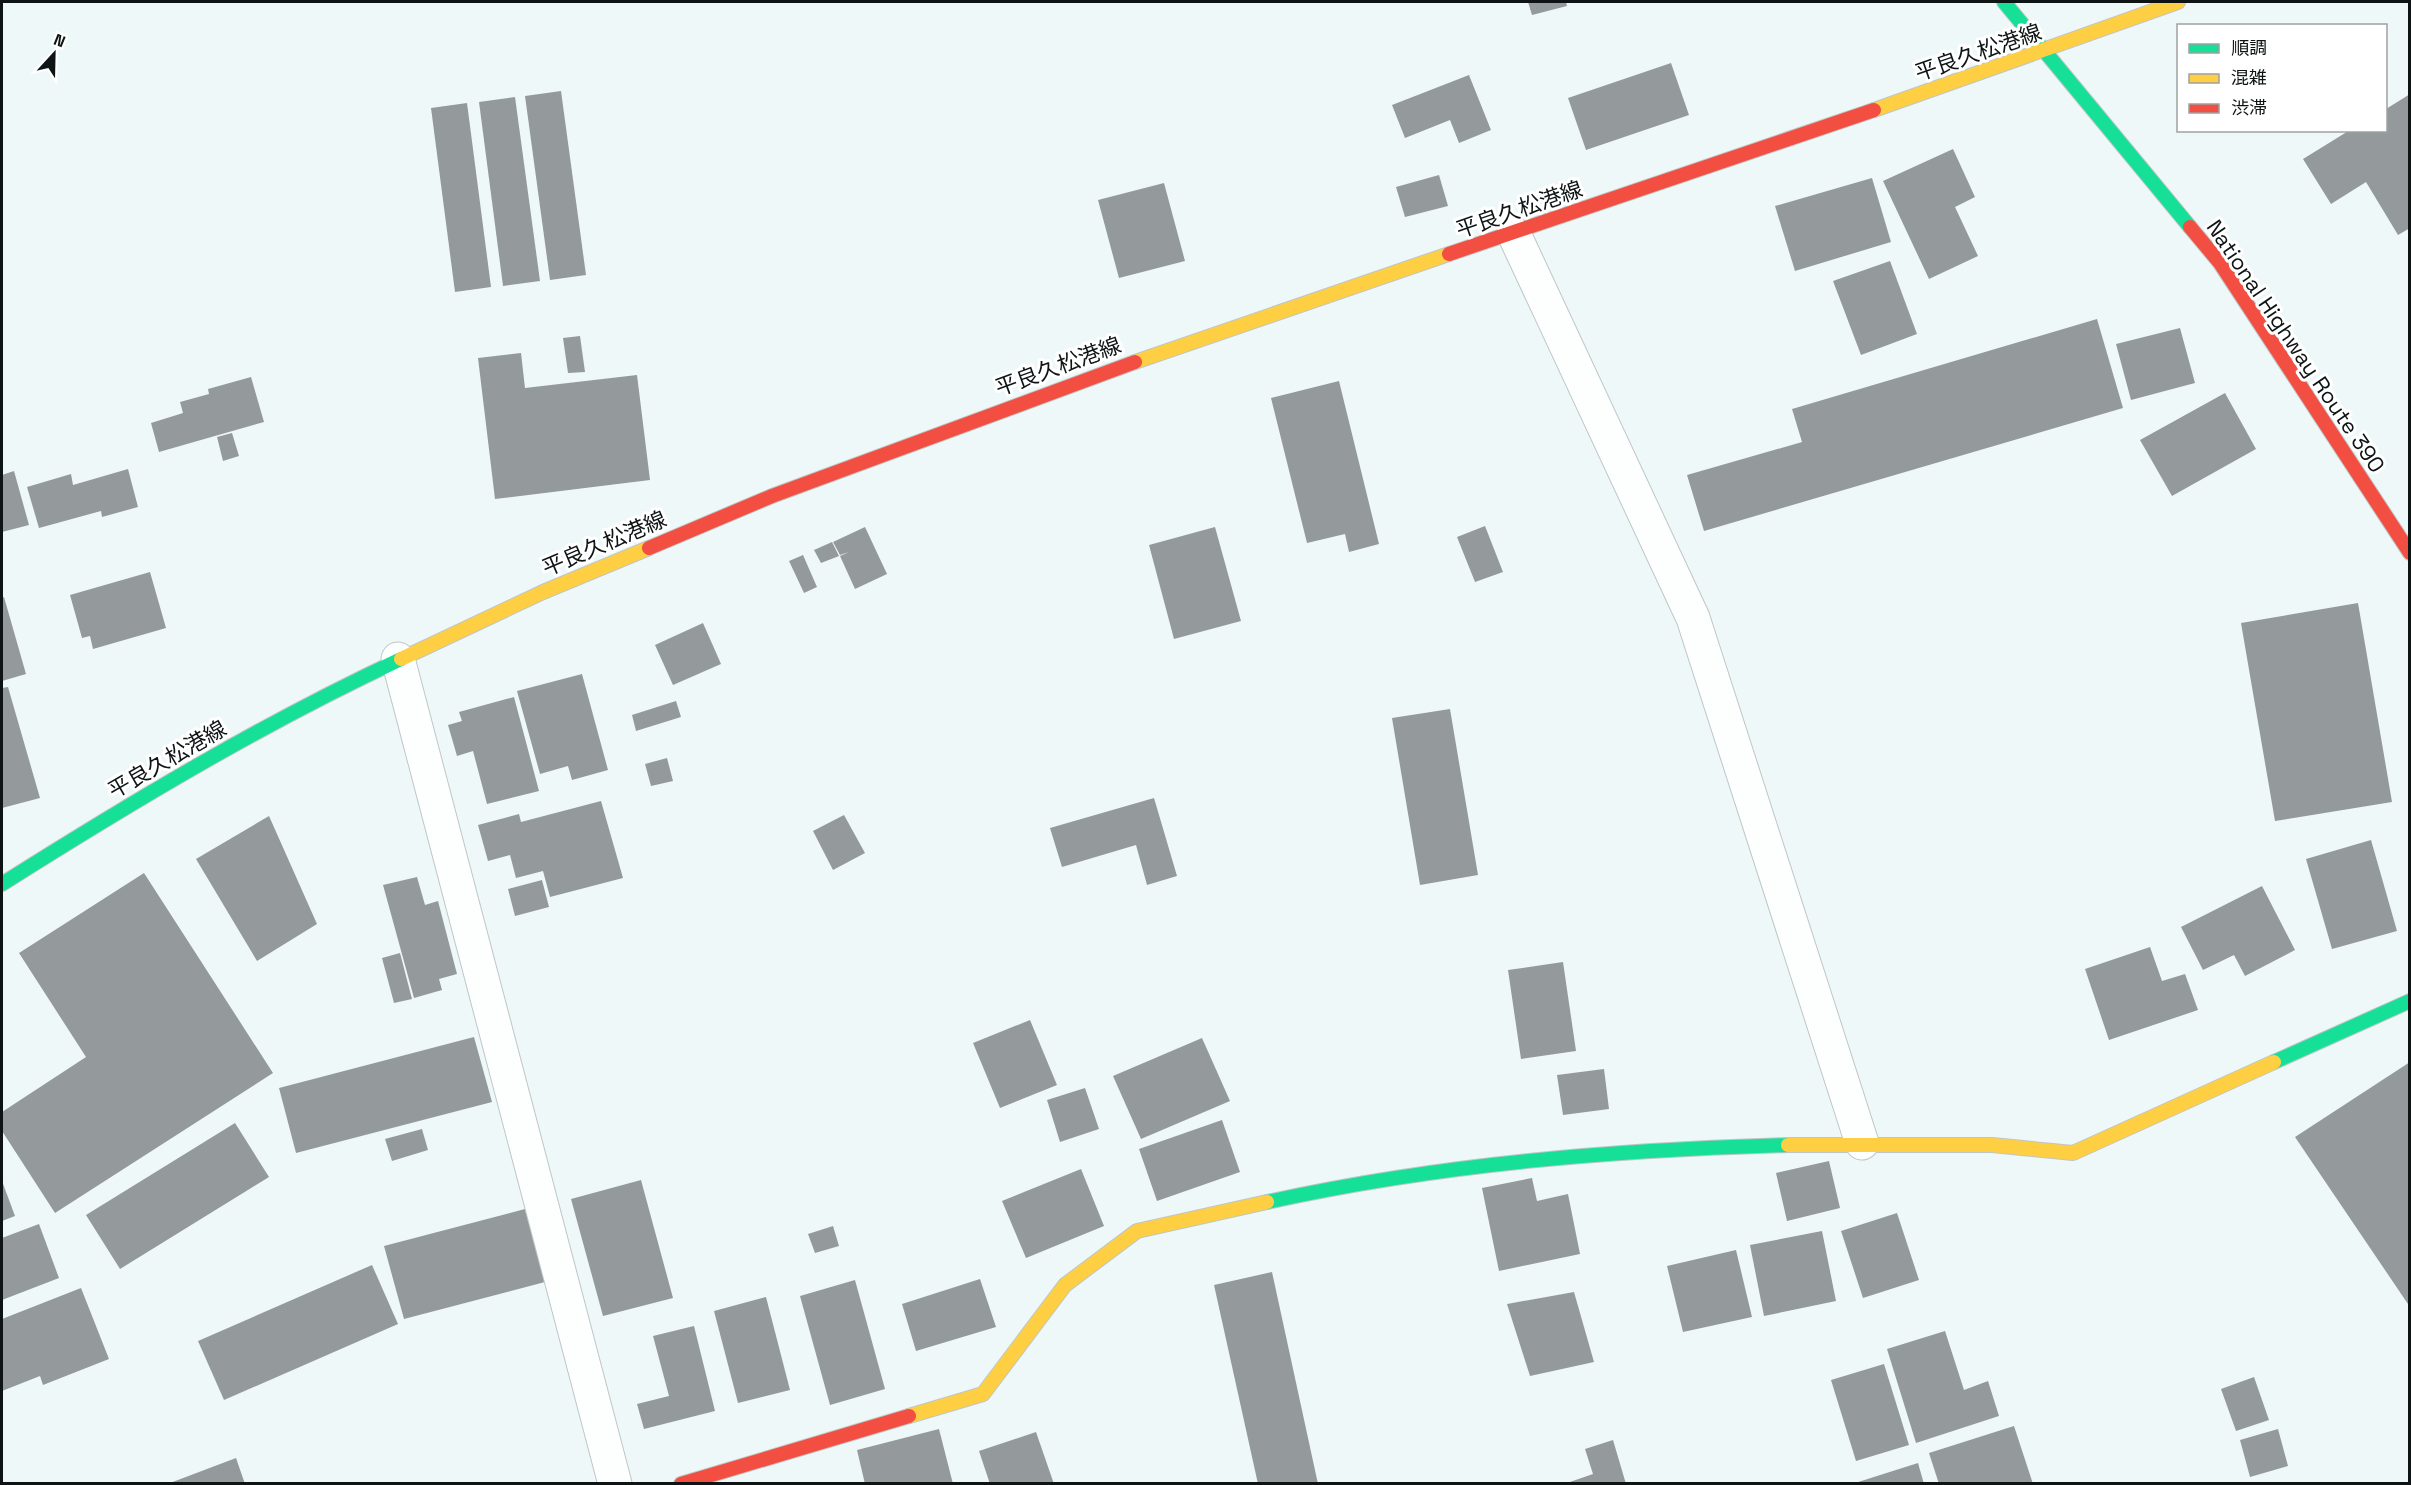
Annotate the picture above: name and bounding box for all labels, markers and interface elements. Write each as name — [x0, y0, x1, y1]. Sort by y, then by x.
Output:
street label: 平良久松港線 — [1911, 17, 2045, 87]
north arrow — [24, 24, 84, 84]
legend — [2177, 24, 2387, 132]
text: N — [51, 29, 68, 52]
text: 順調 — [2231, 36, 2267, 59]
text: 混雑 — [2231, 66, 2267, 89]
text: 渋滞 — [2231, 96, 2267, 119]
street label: 平良久松港線 — [1452, 174, 1586, 244]
street label: National Highway Route 390 — [2201, 214, 2391, 478]
street label: 平良久松港線 — [991, 330, 1125, 402]
street label: 平良久松港線 — [538, 504, 670, 582]
street label: 平良久松港線 — [103, 714, 231, 804]

